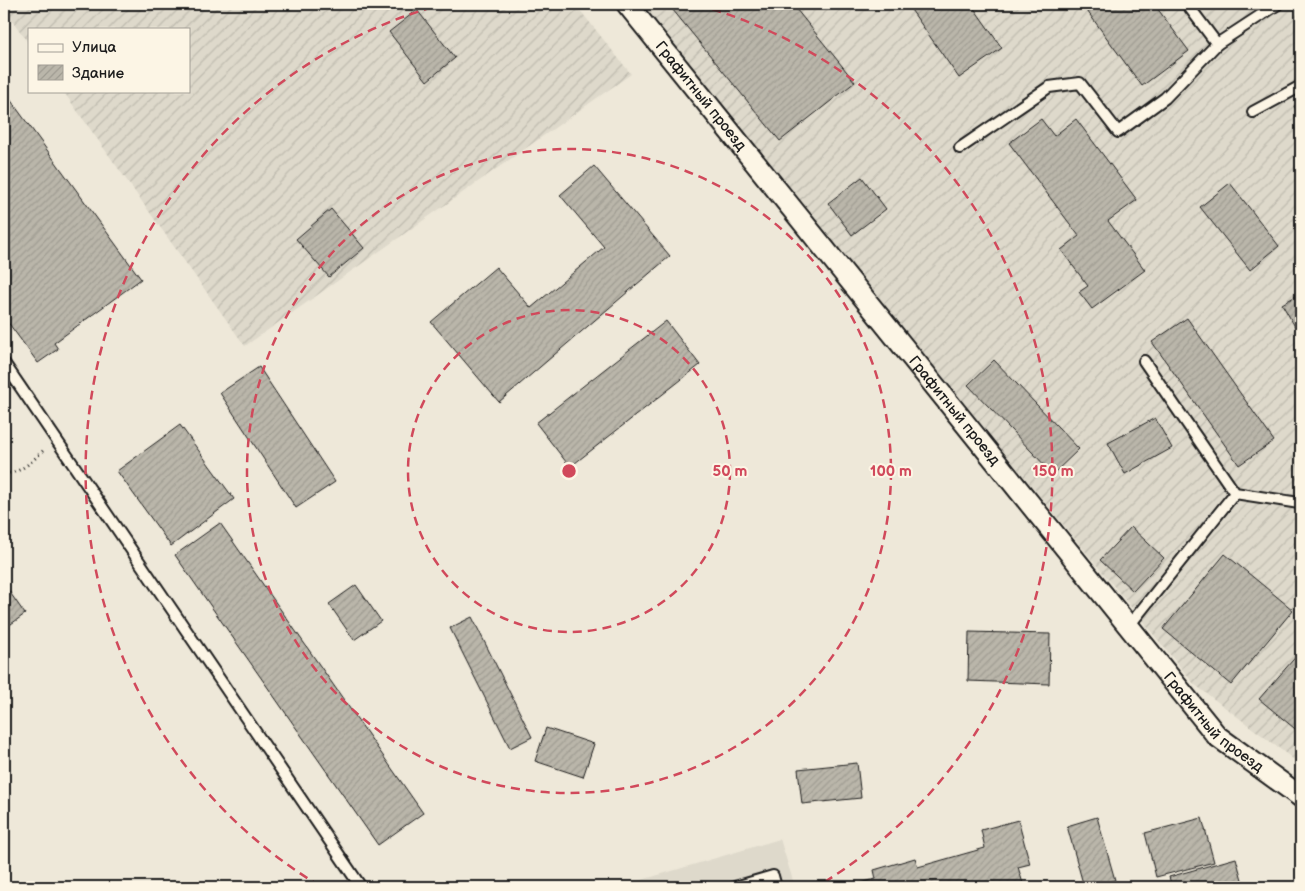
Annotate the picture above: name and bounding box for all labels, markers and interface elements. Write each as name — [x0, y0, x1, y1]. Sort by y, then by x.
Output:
legend — [28, 28, 190, 92]
street label: Графитный проезд — [651, 37, 751, 154]
text: Улица — [72, 38, 117, 57]
text: Здание — [72, 64, 124, 83]
street label: Графитный проезд — [905, 352, 1004, 469]
centre of rings — [560, 462, 578, 480]
text: 50 m — [713, 462, 748, 481]
text: 100 m — [870, 462, 912, 481]
text: 150 m — [1032, 462, 1074, 481]
street label: Графитный проезд — [1160, 668, 1267, 776]

